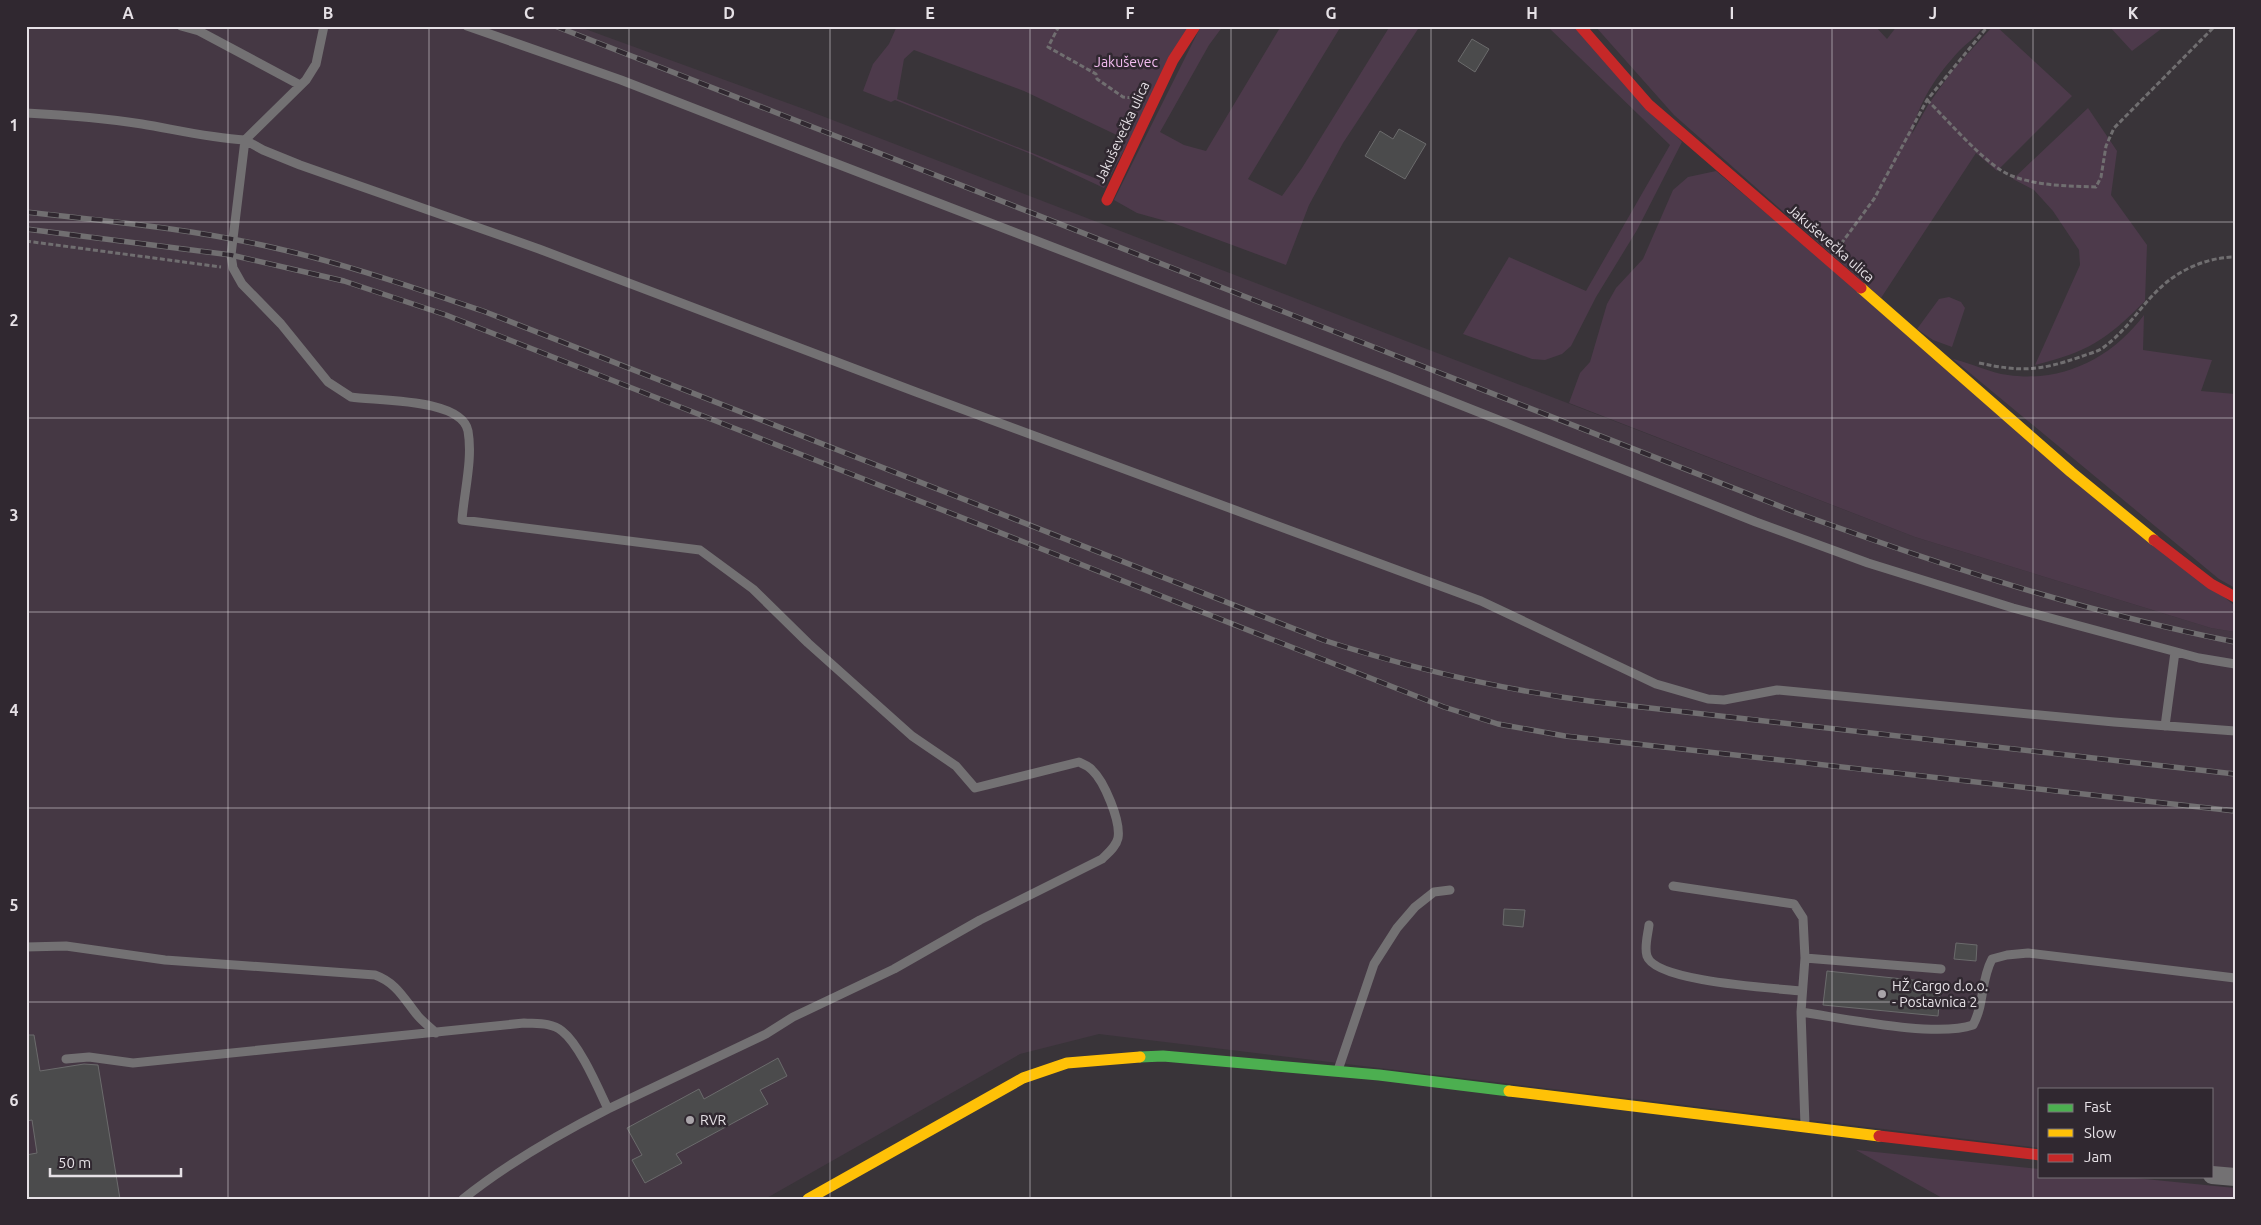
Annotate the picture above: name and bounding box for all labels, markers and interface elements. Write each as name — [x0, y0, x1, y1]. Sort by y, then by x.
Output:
text: A — [122, 4, 134, 22]
text: B — [323, 4, 333, 22]
text: C — [524, 4, 534, 22]
text: D — [723, 4, 735, 22]
text: E — [925, 4, 935, 22]
text: F — [1126, 4, 1135, 22]
text: G — [1325, 4, 1337, 22]
text: H — [1526, 4, 1538, 22]
text: I — [1730, 4, 1734, 22]
text: J — [1929, 4, 1937, 22]
text: K — [2128, 4, 2139, 22]
park label: Jakuševec — [1094, 54, 1158, 70]
street label: Jakuševečka ulica — [1091, 79, 1153, 185]
text: 1 — [9, 116, 19, 134]
street label: Jakuševečka ulica — [1784, 201, 1878, 285]
text: 2 — [9, 311, 19, 329]
text: 3 — [9, 506, 19, 524]
text: 4 — [9, 701, 19, 719]
text: 5 — [9, 896, 19, 914]
place label: HŽ Cargo d.o.o. - Postavnica 2 — [1892, 977, 1988, 1010]
marker: HŽ Cargo d.o.o. - Postavnica 2 — [1876, 988, 1888, 1000]
legend — [2038, 1088, 2214, 1178]
text: 6 — [9, 1091, 19, 1109]
text: Fast — [2084, 1098, 2112, 1115]
place label: RVR — [700, 1112, 727, 1128]
marker: RVR — [684, 1114, 696, 1126]
text: Slow — [2084, 1124, 2117, 1141]
scale bar — [50, 1145, 181, 1177]
text: Jam — [2084, 1148, 2112, 1165]
text: 50 m — [58, 1154, 91, 1171]

